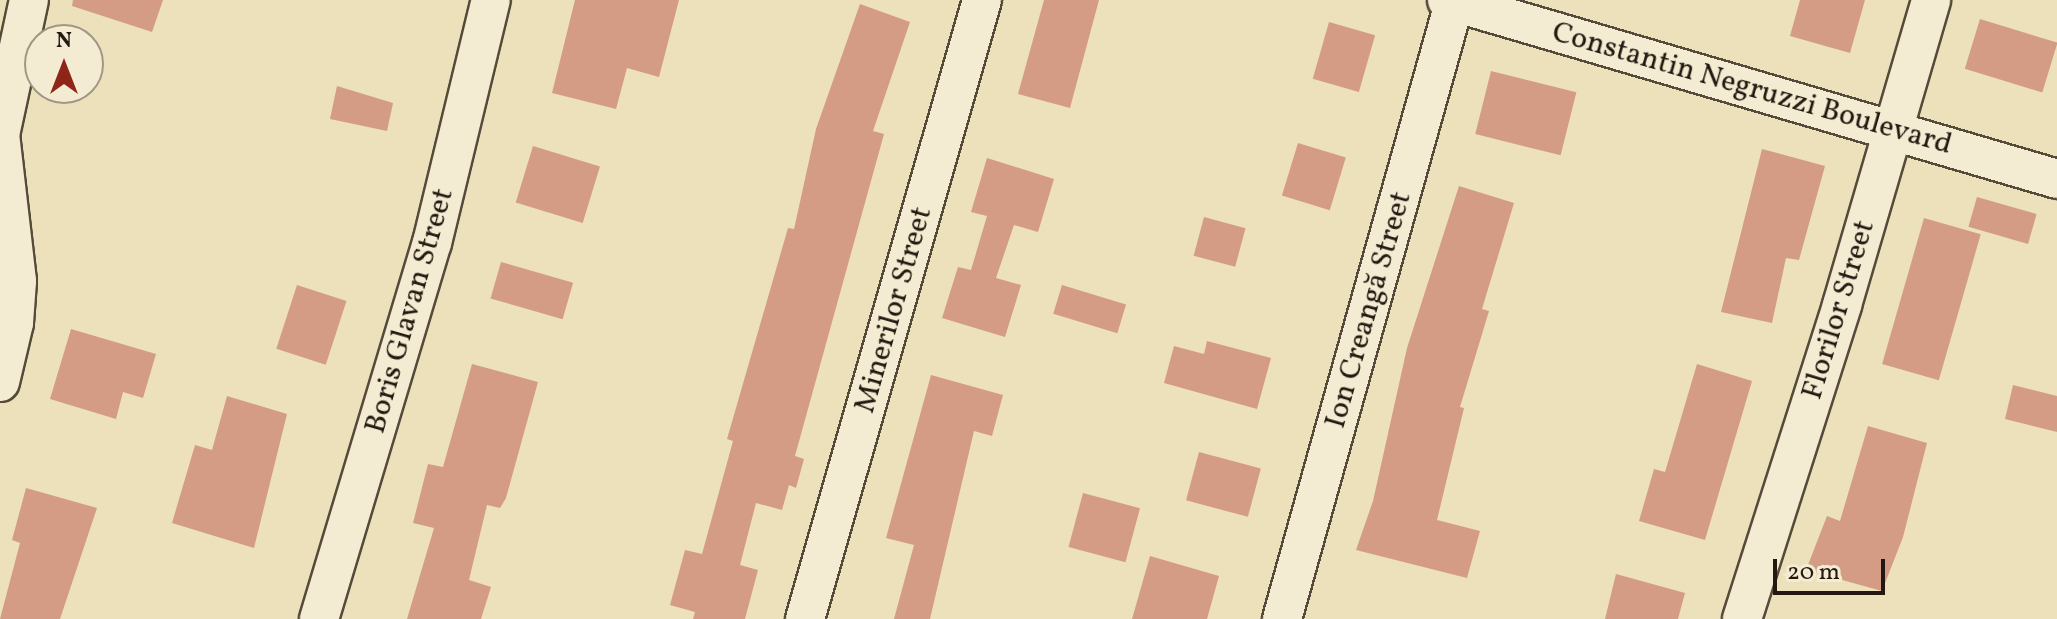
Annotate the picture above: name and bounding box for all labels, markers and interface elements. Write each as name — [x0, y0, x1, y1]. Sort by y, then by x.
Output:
street label: Constantin Negruzzi Boulevard — [1548, 15, 1956, 163]
north arrow — [24, 24, 104, 104]
text: N — [56, 26, 72, 57]
street label: Boris Glavan Street — [358, 184, 462, 438]
street label: Ion Creangă Street — [1318, 187, 1420, 433]
street label: Minerilor Street — [847, 203, 941, 417]
street label: Florilor Street — [1795, 216, 1883, 404]
scale bar — [1777, 543, 1889, 593]
text: 20 m — [1787, 556, 1840, 590]

